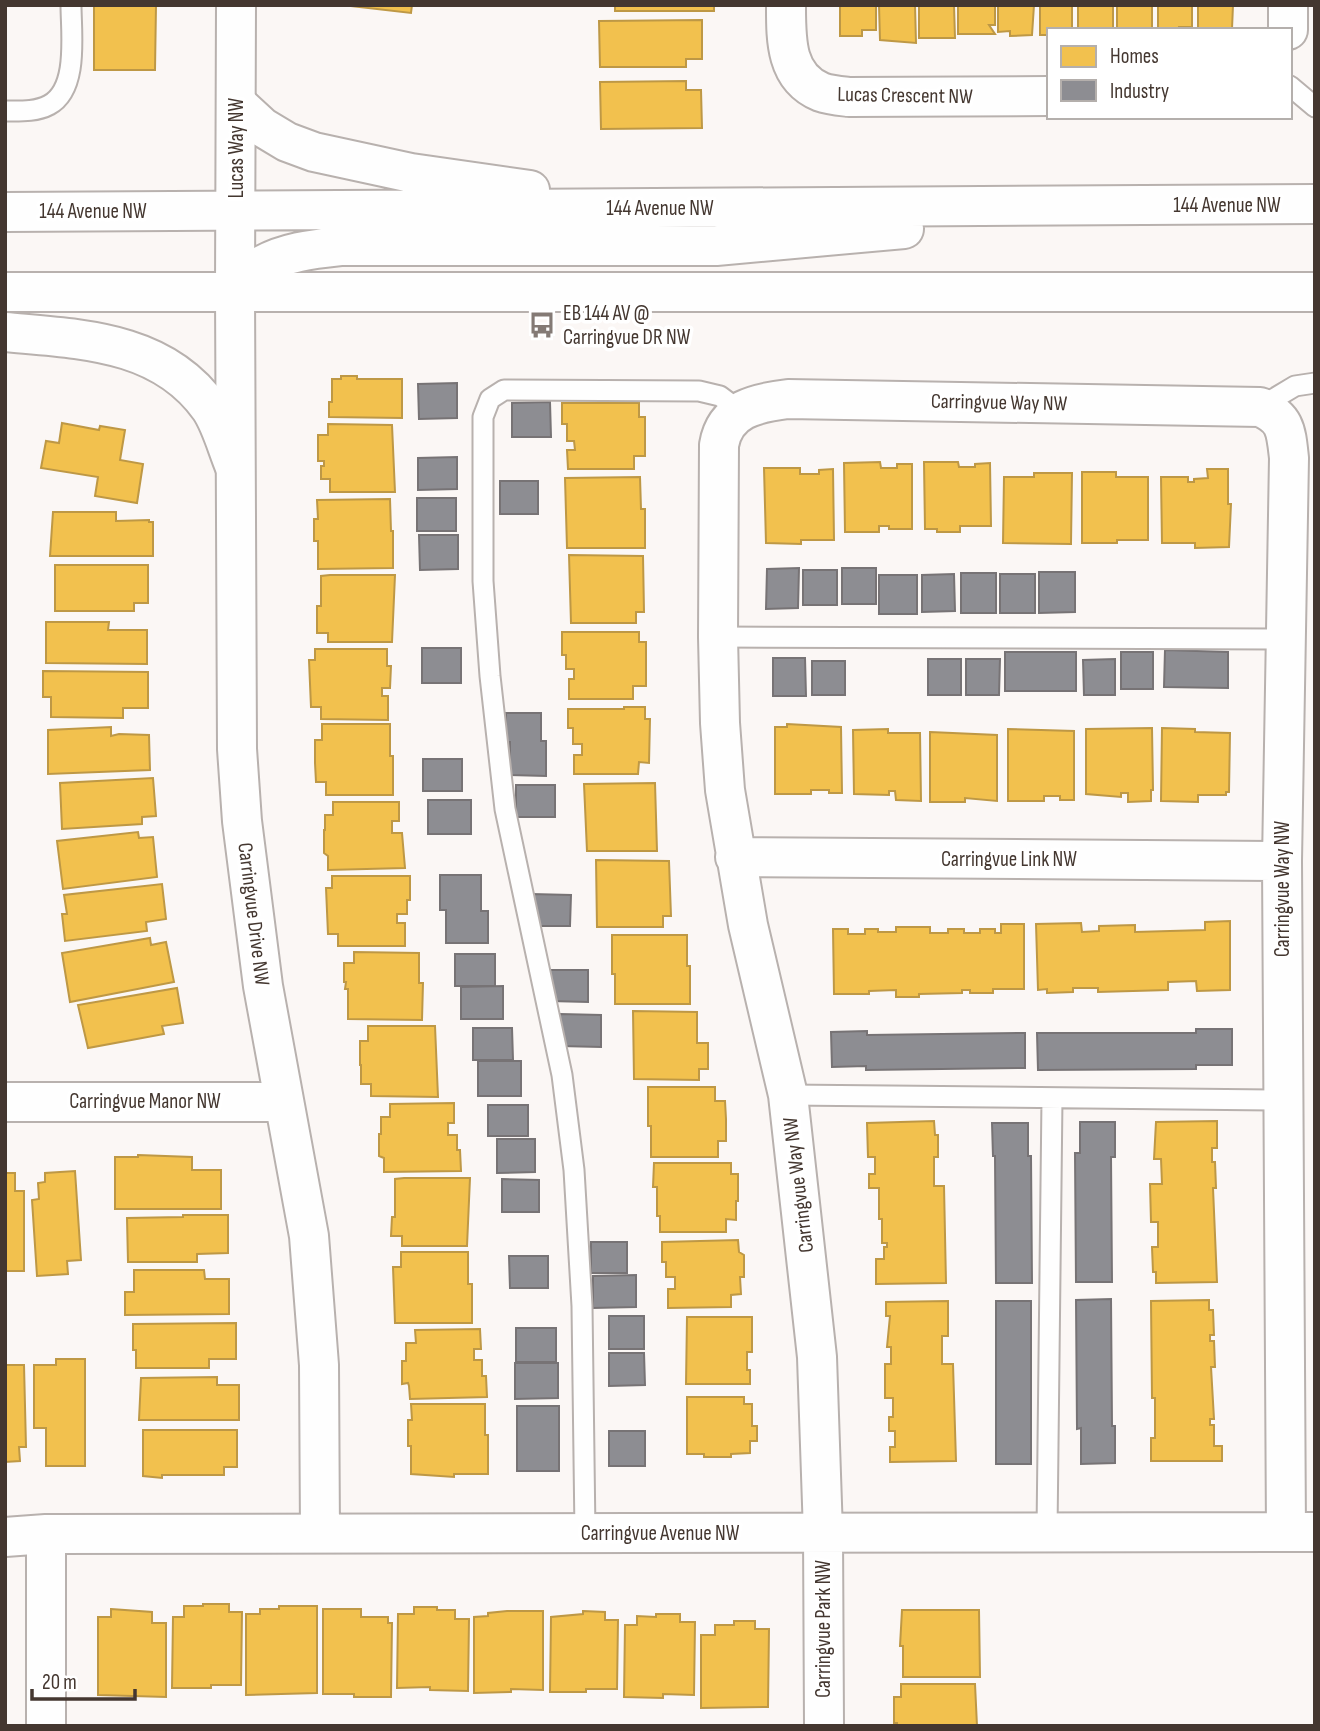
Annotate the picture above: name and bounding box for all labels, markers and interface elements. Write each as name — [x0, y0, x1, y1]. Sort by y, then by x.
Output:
legend — [1047, 28, 1292, 119]
text: Homes — [1110, 44, 1159, 69]
text: Industry — [1110, 79, 1169, 104]
street label: Lucas Crescent NW — [837, 82, 973, 109]
street label: Lucas Way NW — [224, 97, 249, 198]
street label: 144 Avenue NW — [1173, 193, 1281, 218]
street label: 144 Avenue NW — [606, 196, 714, 221]
street label: 144 Avenue NW — [39, 199, 147, 224]
place label: EB 144 AV @ Carringvue DR NW — [563, 301, 691, 350]
bus stop icon: EB 144 AV @ Carringvue DR NW — [527, 310, 557, 340]
street label: Carringvue Way NW — [931, 389, 1068, 416]
street label: Carringvue Way NW — [1270, 820, 1295, 957]
street label: Carringvue Drive NW — [232, 841, 275, 987]
street label: Carringvue Link NW — [941, 847, 1077, 872]
street label: Carringvue Manor NW — [69, 1089, 221, 1114]
street label: Carringvue Way NW — [778, 1115, 819, 1254]
street label: Carringvue Avenue NW — [581, 1521, 740, 1546]
street label: Carringvue Park NW — [811, 1560, 836, 1698]
scale bar — [32, 1658, 135, 1702]
text: 20 m — [42, 1670, 77, 1695]

